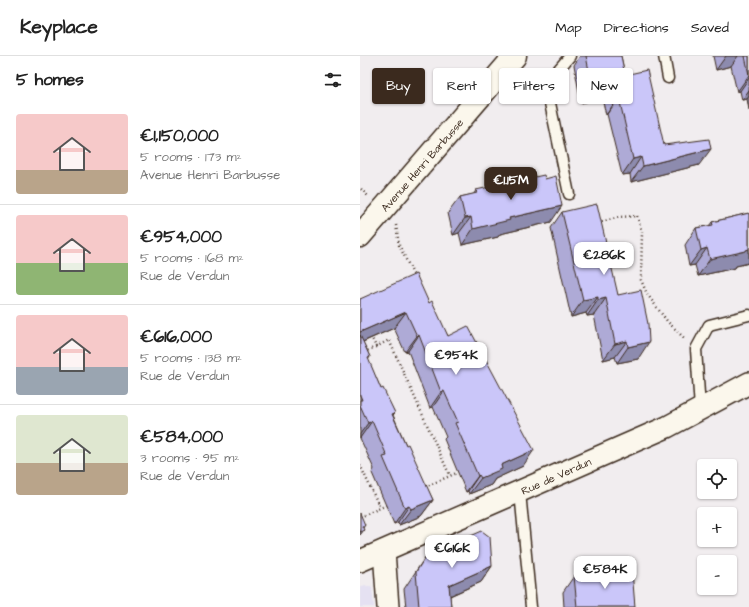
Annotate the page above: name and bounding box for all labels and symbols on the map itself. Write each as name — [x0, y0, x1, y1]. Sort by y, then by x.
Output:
street label: Avenue Henri Barbusse — [378, 116, 467, 215]
pin: €1.15M — [478, 167, 544, 201]
pin: €286K — [576, 242, 632, 276]
pin: €954K — [428, 342, 484, 376]
street label: Rue de Verdun — [519, 454, 594, 499]
pin: €616K — [424, 535, 480, 569]
pin: €584K — [577, 556, 633, 590]

